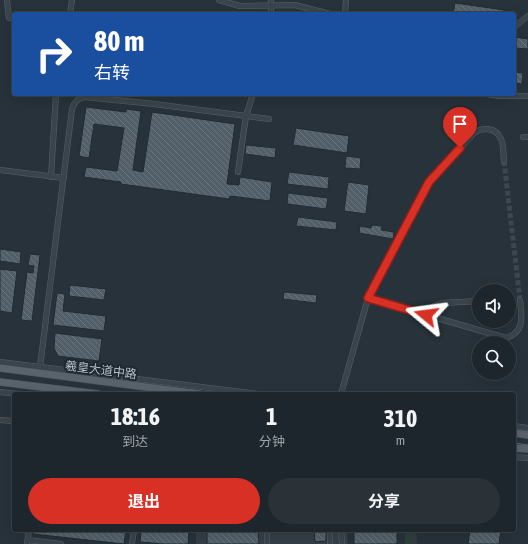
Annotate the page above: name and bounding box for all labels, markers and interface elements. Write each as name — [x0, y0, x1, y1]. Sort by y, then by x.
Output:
text: 80 m — [94, 25, 144, 57]
icon: right — [28, 28, 80, 80]
text: 右转 — [94, 62, 130, 83]
pin — [443, 107, 477, 148]
icon: arrive — [449, 113, 471, 135]
map controls — [472, 284, 516, 380]
button: sound — [472, 284, 516, 328]
position arrow — [405, 294, 447, 336]
button: search — [472, 336, 516, 380]
street label: 羲皇大道中路 — [64, 359, 138, 381]
text: 18:16 — [111, 403, 160, 430]
text: 1 — [266, 403, 277, 430]
text: 310 — [383, 405, 417, 432]
text: m — [396, 433, 405, 448]
text: 到达 — [122, 434, 148, 449]
text: 分钟 — [259, 434, 285, 449]
button: 退出 — [28, 478, 260, 524]
button: 分享 — [268, 478, 500, 524]

